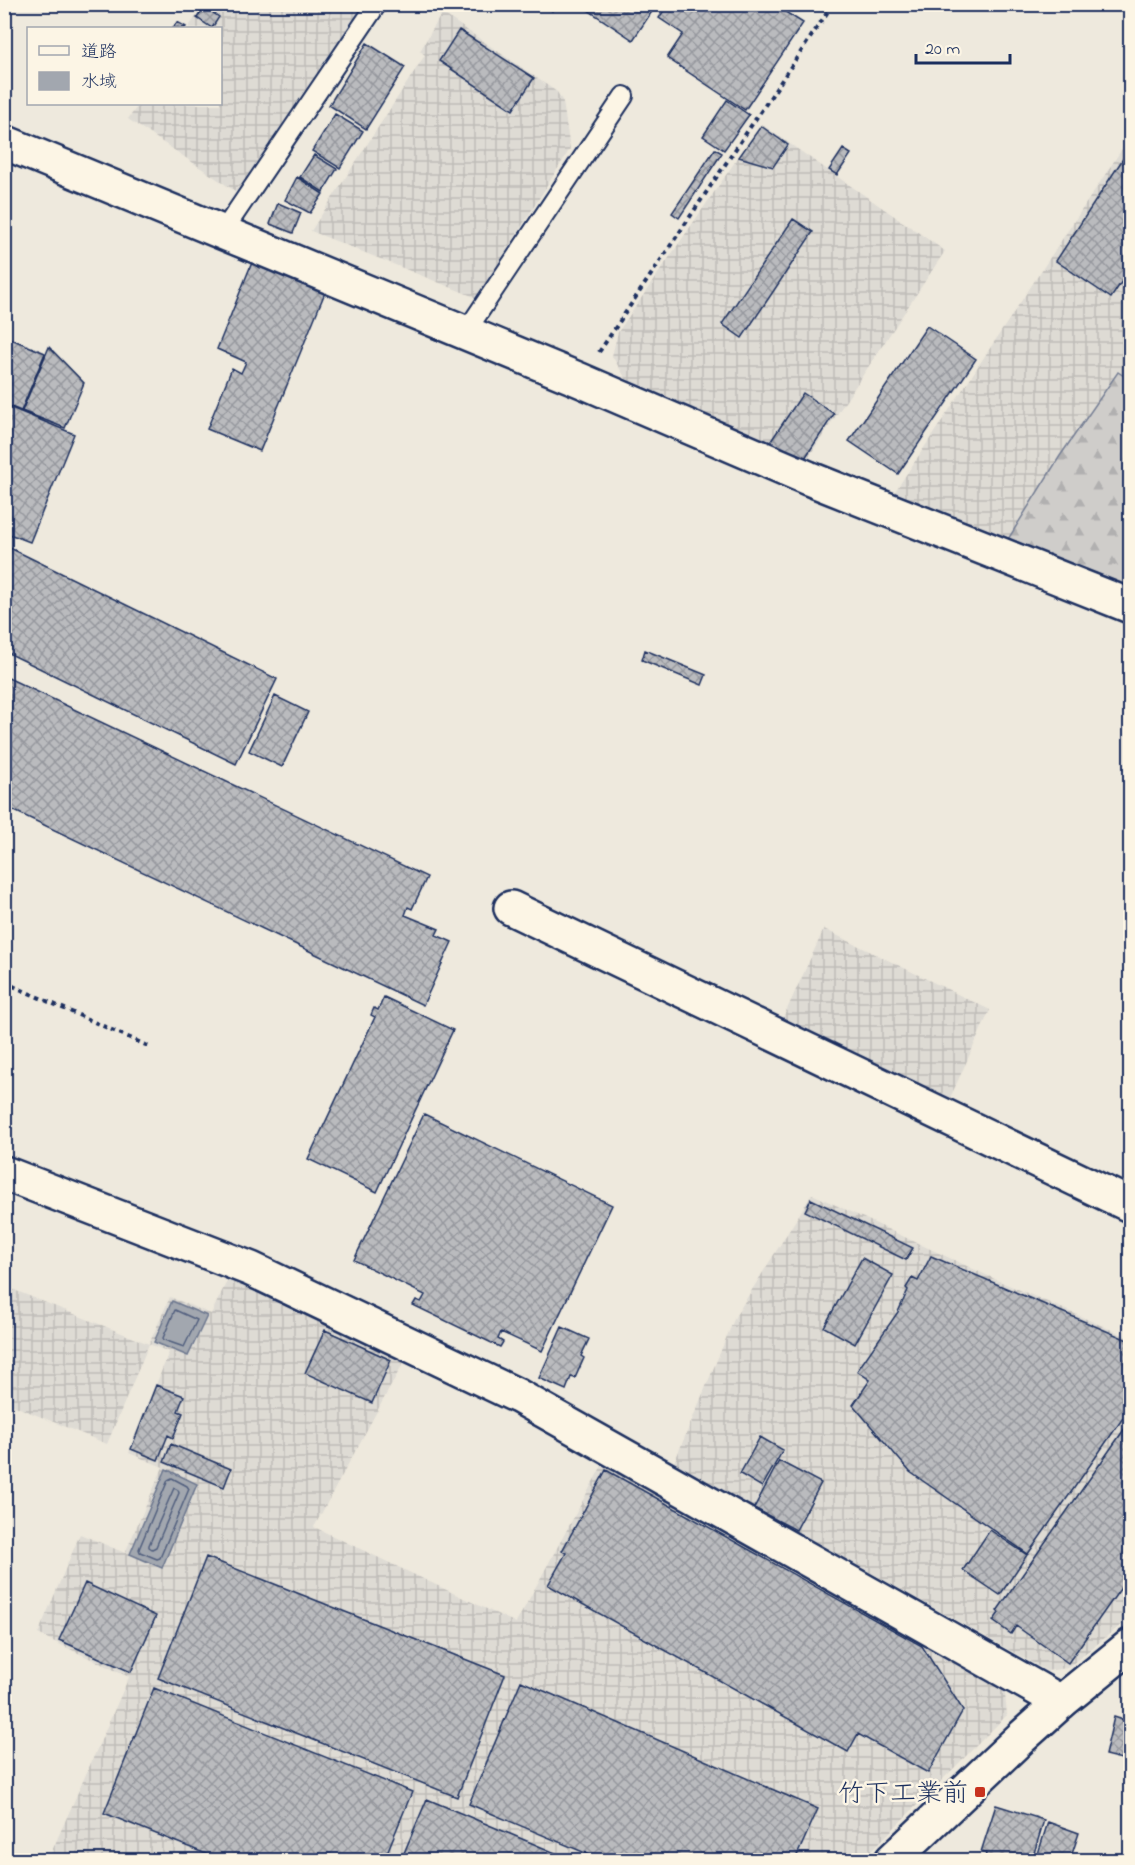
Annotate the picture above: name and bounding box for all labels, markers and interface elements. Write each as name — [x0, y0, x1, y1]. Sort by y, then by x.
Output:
legend — [27, 27, 222, 105]
scale bar — [916, 27, 1010, 65]
text: 20 m — [925, 37, 960, 63]
text: 道路 — [81, 40, 117, 66]
text: 水域 — [81, 70, 117, 96]
place label: 竹下工業前 — [838, 1776, 968, 1814]
marker: 竹下工業前 — [973, 1785, 987, 1799]

